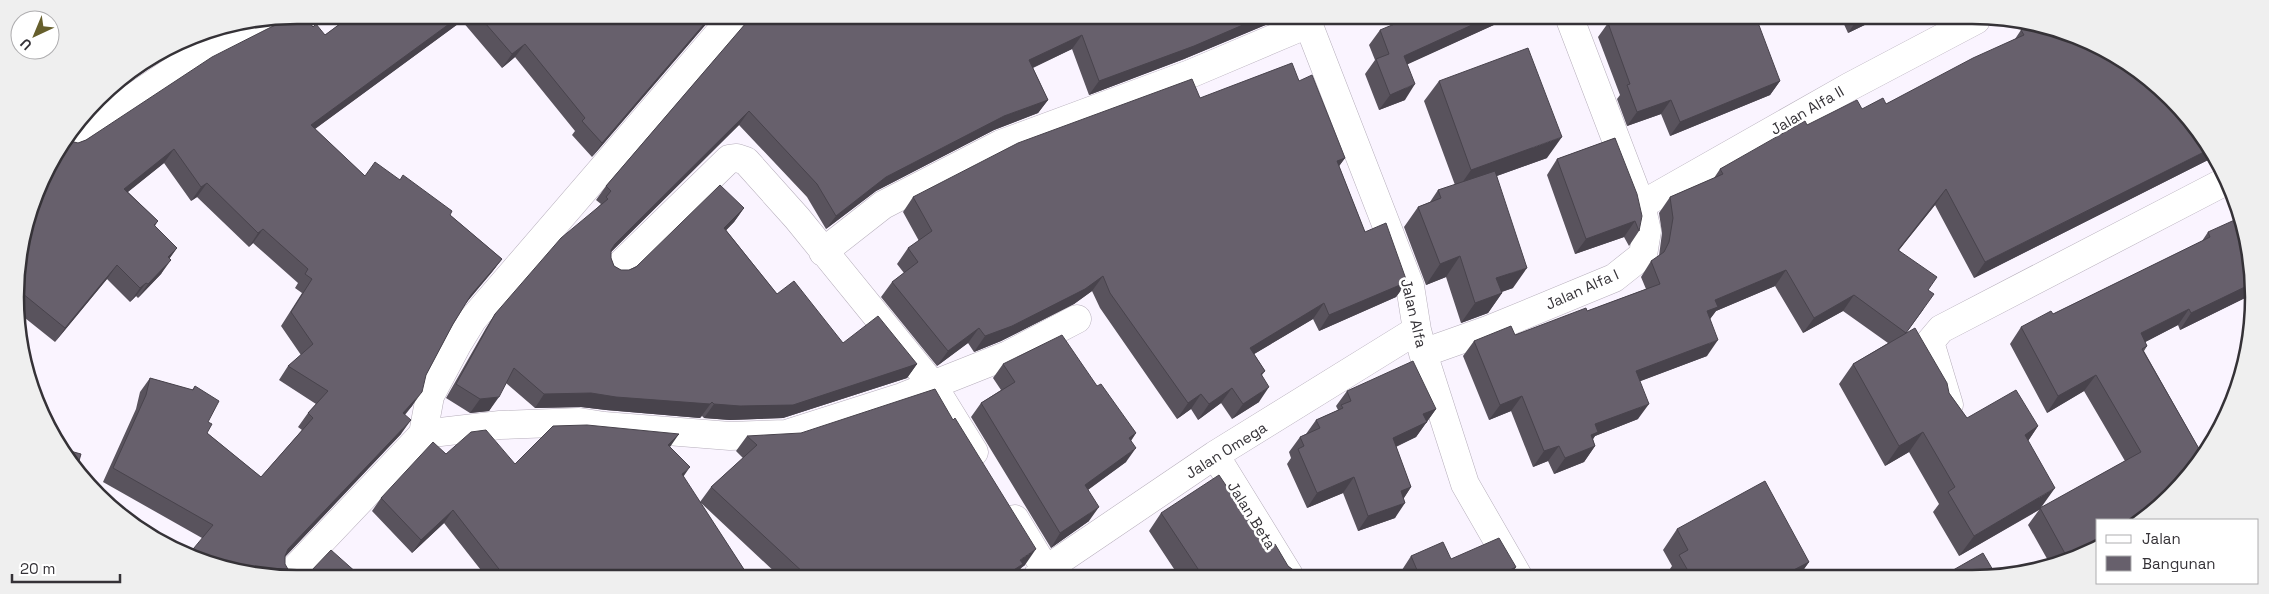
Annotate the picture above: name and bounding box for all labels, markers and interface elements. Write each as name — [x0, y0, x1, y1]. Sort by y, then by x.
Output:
north arrow — [10, 10, 60, 60]
text: U — [16, 35, 36, 54]
street label: Jalan Alfa II — [1767, 81, 1847, 139]
street label: Jalan Alfa I — [1542, 264, 1622, 314]
street label: Jalan Alfa — [1397, 276, 1431, 350]
street label: Jalan Omega — [1182, 417, 1271, 483]
street label: Jalan Beta — [1224, 478, 1281, 553]
legend — [2096, 519, 2259, 584]
text: Jalan — [2142, 529, 2181, 548]
scale bar — [12, 552, 120, 584]
text: Bangunan — [2142, 554, 2216, 573]
text: 20 m — [20, 559, 55, 578]

